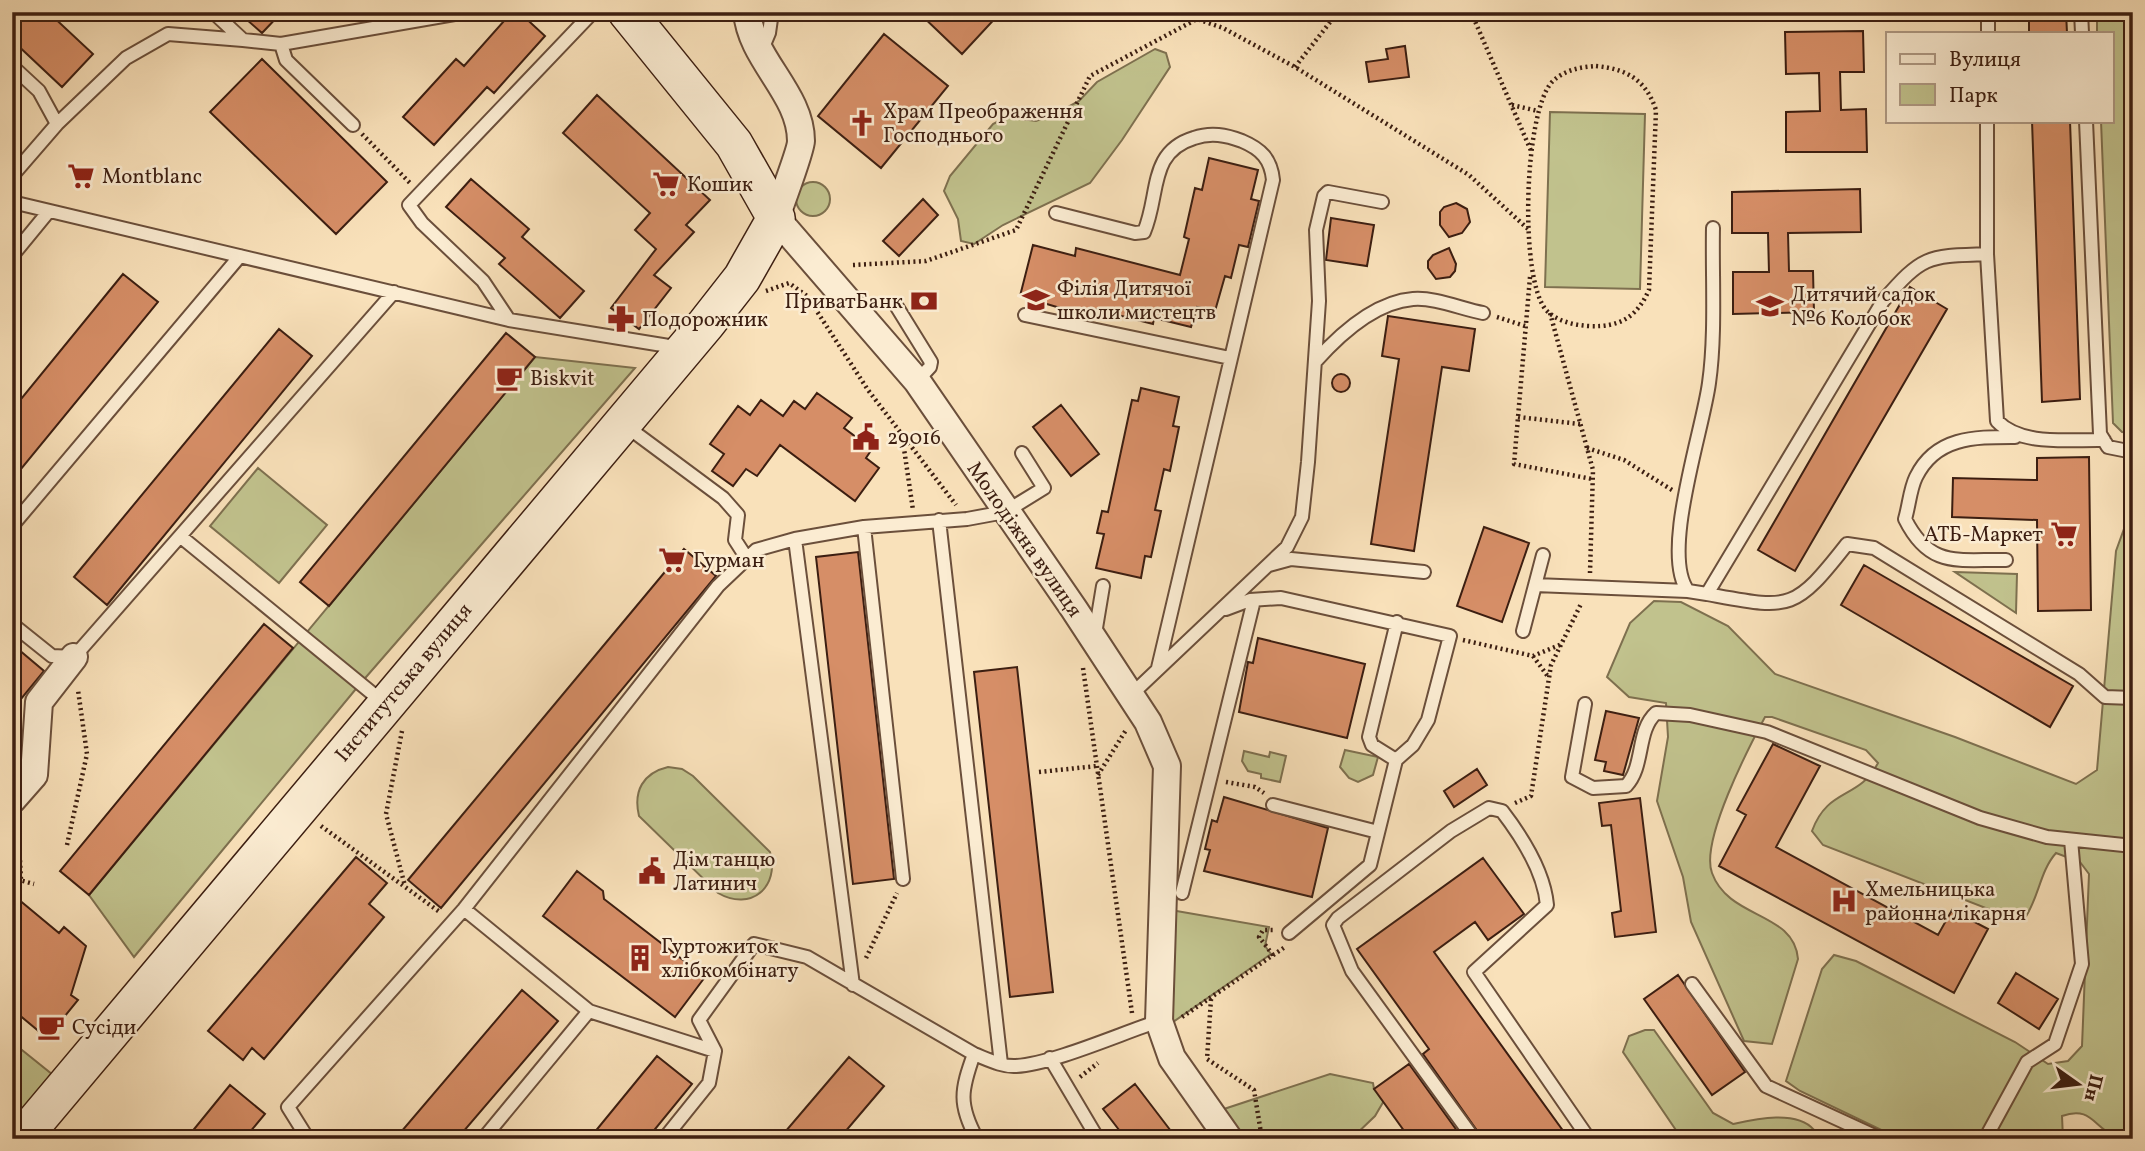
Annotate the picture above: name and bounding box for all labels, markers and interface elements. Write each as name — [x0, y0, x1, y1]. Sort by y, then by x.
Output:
legend — [1886, 32, 2114, 122]
text: Вулиця — [1949, 46, 2021, 75]
text: Парк — [1949, 82, 1998, 111]
place label: Храм Преображення Господнього — [883, 98, 1083, 151]
church icon: Храм Преображення Господнього — [847, 108, 877, 138]
supermarket icon: Montblanc — [66, 161, 96, 191]
place label: Montblanc — [102, 163, 202, 192]
supermarket icon: Кошик — [651, 169, 681, 199]
place label: Кошик — [687, 171, 753, 200]
place label: Філія Дитячої школи мистецтв — [1057, 275, 1216, 328]
place label: Дитячий садок №6 Колобок — [1791, 281, 1936, 334]
school or university icon: Філія Дитячої школи мистецтв — [1021, 285, 1051, 315]
bank icon: ПриватБанк — [909, 286, 939, 316]
place label: ПриватБанк — [785, 288, 903, 317]
school or university icon: Дитячий садок №6 Колобок — [1755, 291, 1785, 321]
pharmacy icon: Подорожник — [606, 304, 636, 334]
place label: Подорожник — [642, 306, 768, 335]
cafe icon: Biskvit — [494, 363, 524, 393]
place label: Biskvit — [530, 365, 595, 394]
public building icon: 29016 — [851, 422, 881, 452]
place label: 29016 — [887, 424, 941, 453]
street label: Молодіжна вулиця — [959, 456, 1088, 624]
supermarket icon: АТБ-Маркет — [2049, 519, 2079, 549]
place label: АТБ-Маркет — [1924, 521, 2043, 550]
supermarket icon: Гурман — [657, 545, 687, 575]
place label: Гурман — [693, 547, 765, 576]
street label: Інститутська вулиця — [329, 597, 479, 769]
place label: Дім танцю Латинич — [673, 846, 775, 899]
public building icon: Дім танцю Латинич — [637, 856, 667, 886]
place label: Хмельницька районна лікарня — [1865, 876, 2026, 929]
hospital icon: Хмельницька районна лікарня — [1829, 886, 1859, 916]
place label: Гуртожиток хлібкомбінату — [661, 933, 799, 986]
building icon: Гуртожиток хлібкомбінату — [625, 943, 655, 973]
cafe icon: Сусіди — [36, 1012, 66, 1042]
place label: Сусіди — [72, 1014, 137, 1043]
north arrow — [2044, 1050, 2114, 1120]
text: Пн — [2077, 1071, 2108, 1104]

